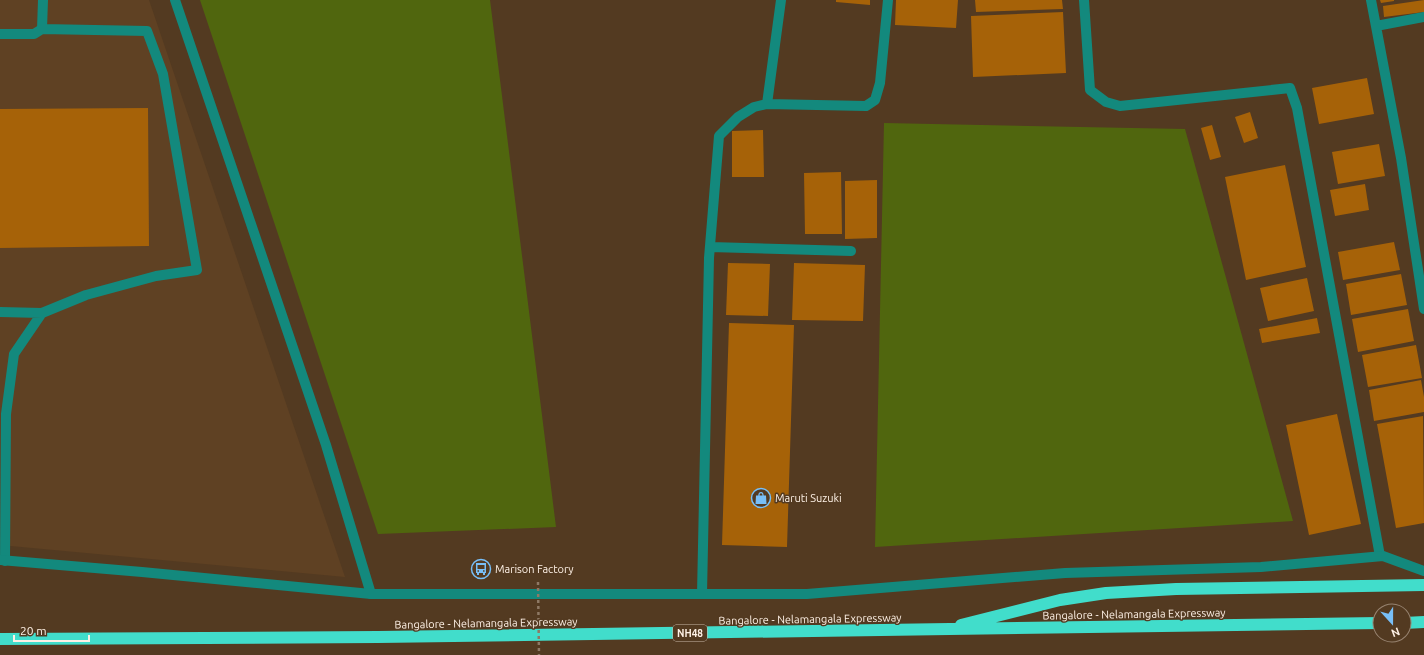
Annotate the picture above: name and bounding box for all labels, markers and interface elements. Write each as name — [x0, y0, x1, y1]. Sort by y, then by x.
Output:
shop icon: Maruti Suzuki — [750, 487, 772, 509]
place label: Maruti Suzuki — [775, 492, 842, 504]
bus stop icon: Marison Factory — [470, 558, 492, 580]
place label: Marison Factory — [495, 563, 574, 575]
north arrow — [1372, 603, 1412, 643]
street label: Bangalore - Nelamangala Expressway — [1042, 606, 1226, 622]
street label: Bangalore - Nelamangala Expressway — [718, 611, 902, 627]
street label: Bangalore - Nelamangala Expressway — [394, 615, 578, 631]
scale bar — [14, 617, 89, 643]
text: 20 m — [20, 624, 47, 637]
road number: NH48 — [673, 625, 707, 641]
text: N — [1390, 625, 1402, 639]

